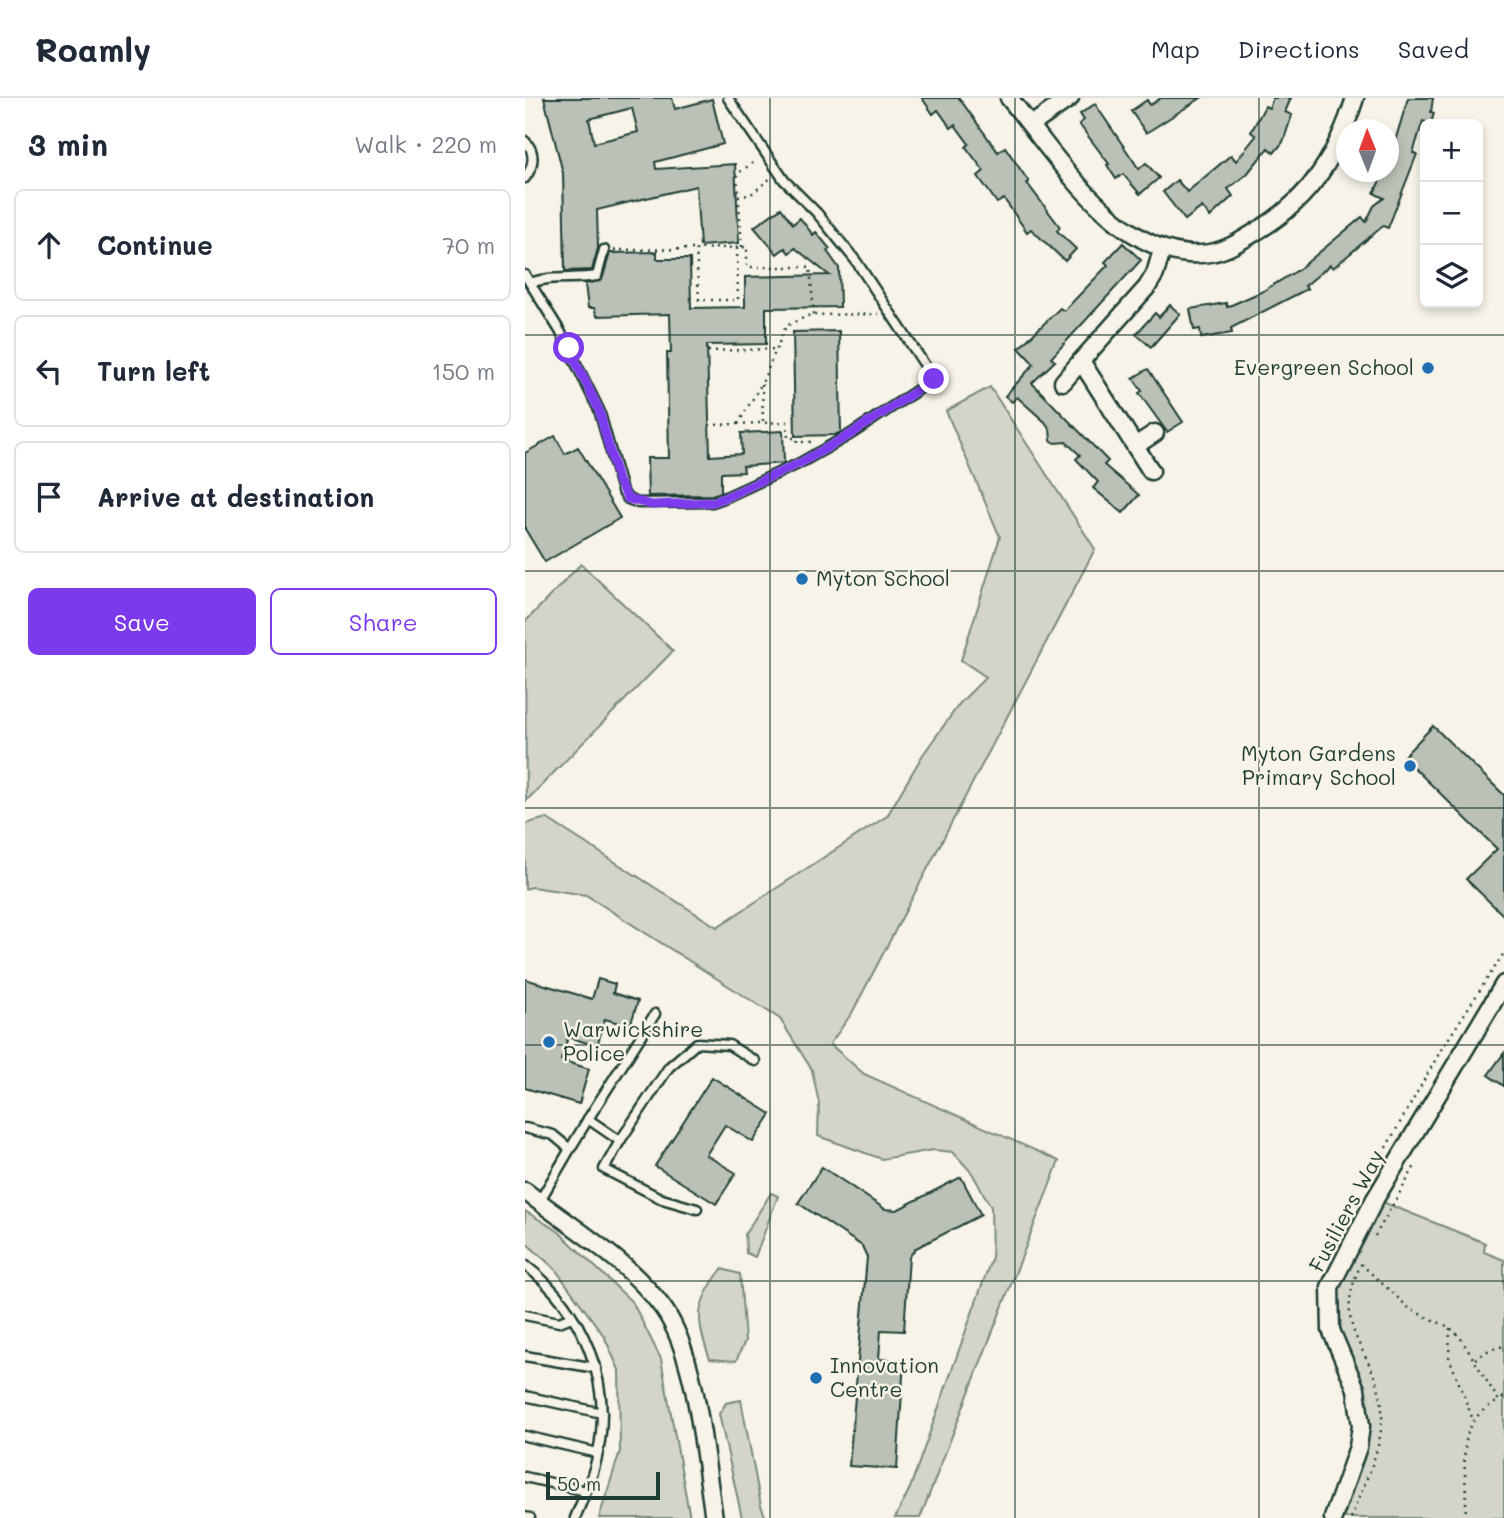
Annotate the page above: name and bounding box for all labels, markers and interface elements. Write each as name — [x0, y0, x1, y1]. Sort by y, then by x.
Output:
text: Roamly — [35, 27, 151, 70]
text: Map — [1151, 33, 1200, 64]
text: Directions — [1238, 33, 1360, 64]
text: Saved — [1398, 33, 1469, 64]
north arrow — [1336, 119, 1399, 182]
map controls — [1420, 119, 1483, 308]
button: + — [1420, 119, 1483, 182]
text: 3 min — [28, 124, 108, 164]
text: Walk · 220 m — [354, 129, 497, 159]
button: − — [1420, 182, 1483, 245]
icon: ahead — [30, 226, 68, 264]
text: Continue — [97, 228, 213, 262]
text: 70 m — [442, 230, 495, 260]
button: layers — [1420, 245, 1483, 308]
route start — [553, 332, 584, 363]
icon: left — [30, 352, 68, 390]
place label: Evergreen School — [1234, 353, 1414, 380]
text: Turn left — [97, 354, 210, 388]
text: 150 m — [431, 356, 495, 386]
marker: Evergreen School — [1420, 360, 1436, 376]
route end — [918, 363, 949, 394]
icon: arrive — [30, 478, 68, 516]
text: Arrive at destination — [97, 480, 374, 514]
place label: Myton School — [816, 564, 950, 591]
marker: Myton School — [794, 571, 810, 587]
button: Save — [28, 588, 256, 655]
button: Share — [270, 588, 497, 655]
place label: Myton Gardens Primary School — [1241, 739, 1396, 790]
marker: Myton Gardens Primary School — [1402, 758, 1418, 774]
place label: Warwickshire Police — [563, 1015, 703, 1066]
marker: Warwickshire Police — [541, 1034, 557, 1050]
street label: Fusiliers Way — [1302, 1145, 1389, 1276]
place label: Innovation Centre — [830, 1351, 939, 1402]
marker: Innovation Centre — [808, 1370, 824, 1386]
scale bar — [546, 1469, 660, 1501]
text: 50 m — [557, 1471, 601, 1496]

